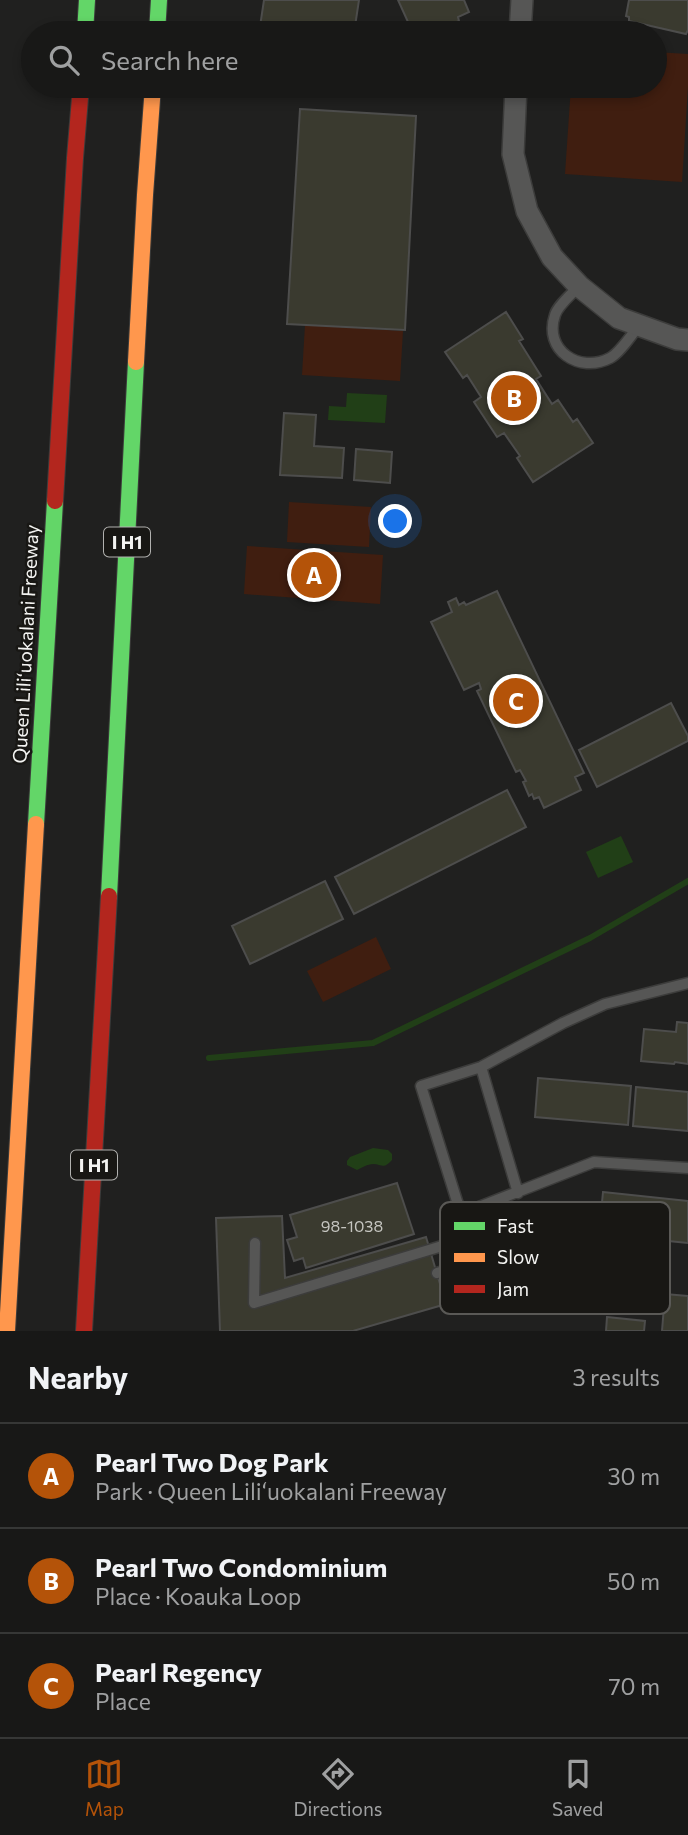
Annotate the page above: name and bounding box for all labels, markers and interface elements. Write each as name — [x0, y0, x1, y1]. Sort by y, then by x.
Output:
search box — [21, 21, 667, 98]
icon: search — [45, 41, 83, 79]
text: Search here — [101, 44, 239, 75]
pin: B — [491, 372, 537, 424]
your location — [378, 504, 412, 538]
street label: Queen Liliʻuokalani Freeway — [7, 524, 43, 764]
road number: I H1 — [104, 528, 150, 556]
pin: A — [291, 549, 337, 601]
pin: C — [493, 675, 539, 727]
road number: I H1 — [71, 1150, 117, 1180]
legend — [440, 1202, 670, 1314]
text: Fast — [497, 1214, 534, 1237]
house number: 98-1038 — [321, 1216, 383, 1235]
text: Slow — [497, 1245, 539, 1268]
text: Jam — [497, 1277, 529, 1300]
text: Nearby — [28, 1358, 128, 1395]
text: 3 results — [573, 1363, 660, 1391]
text: Pearl Two Dog Park — [95, 1446, 329, 1477]
text: A — [43, 1462, 59, 1490]
text: 30 m — [607, 1462, 660, 1490]
text: Park · Queen Liliʻuokalani Freeway — [95, 1477, 447, 1505]
text: Pearl Two Condominium — [95, 1551, 387, 1582]
text: B — [43, 1567, 59, 1595]
text: 50 m — [607, 1567, 660, 1595]
text: Place · Koauka Loop — [95, 1582, 301, 1610]
text: Pearl Regency — [95, 1656, 262, 1687]
text: C — [43, 1672, 59, 1700]
text: 70 m — [608, 1672, 660, 1700]
text: Place — [95, 1687, 151, 1715]
tab: Map — [85, 1755, 124, 1820]
tab: Directions — [293, 1755, 383, 1820]
tab: Saved — [552, 1755, 603, 1820]

